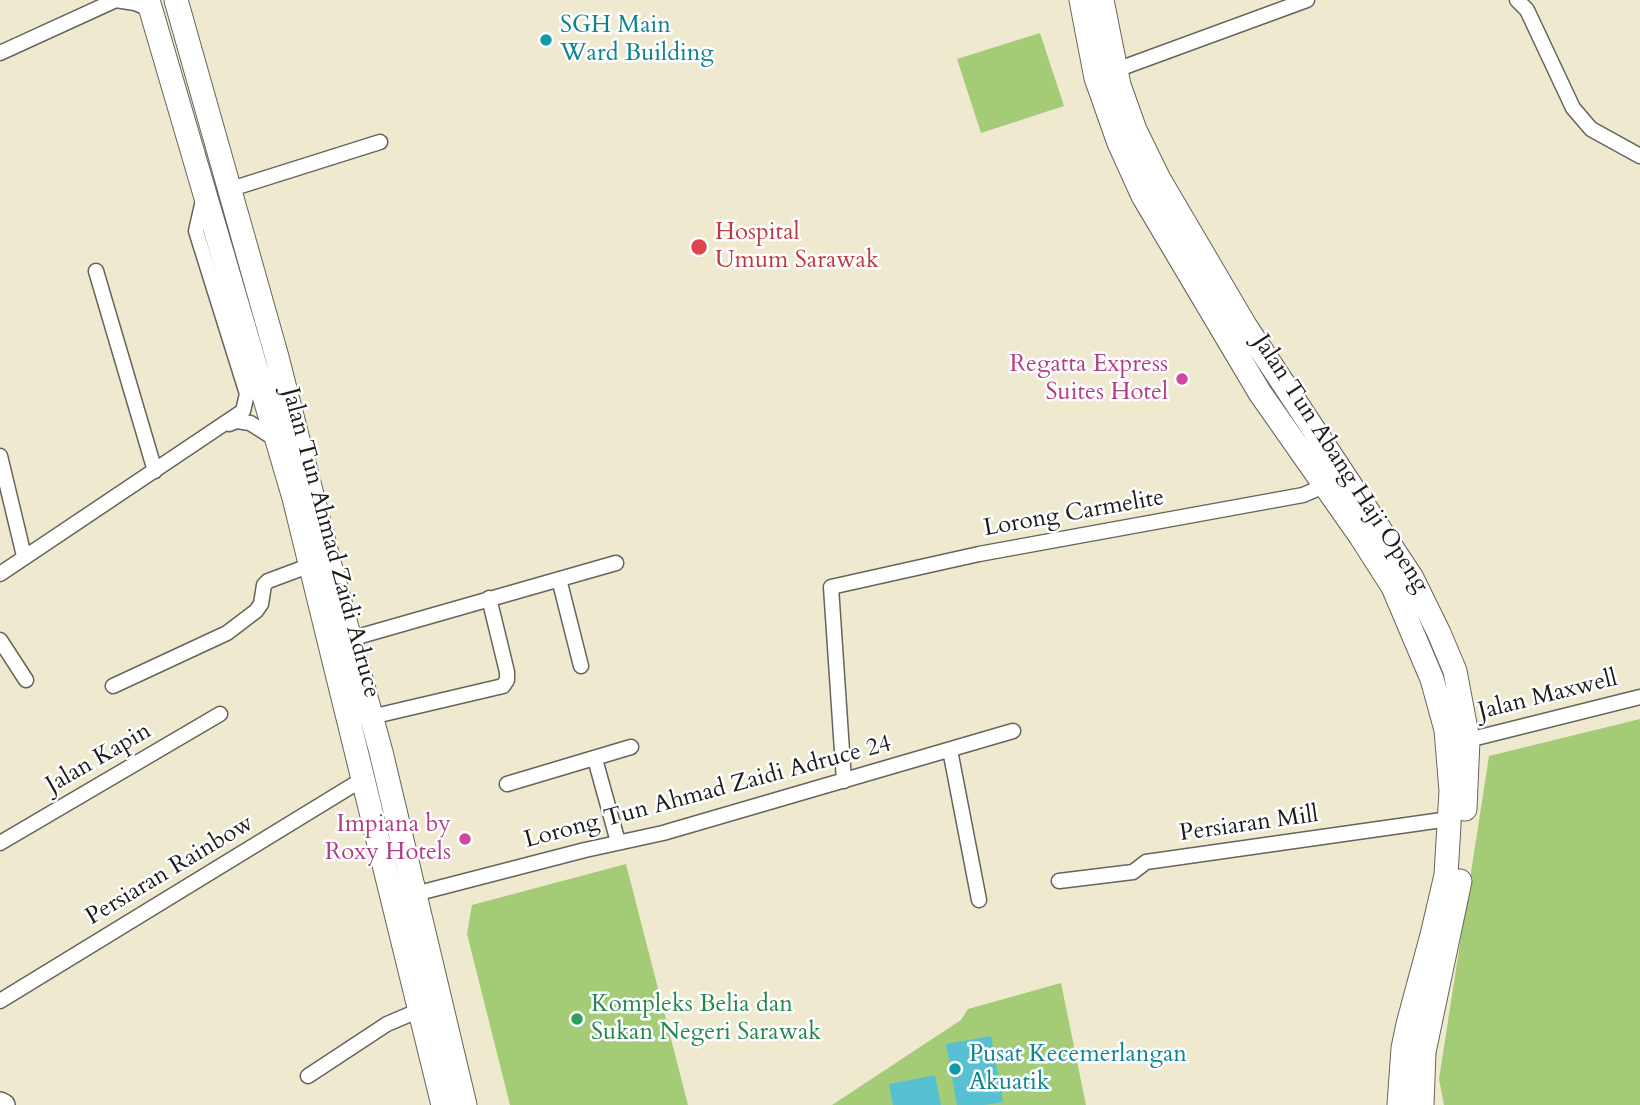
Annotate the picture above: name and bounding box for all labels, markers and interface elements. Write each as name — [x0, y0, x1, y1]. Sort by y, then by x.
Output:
place label: SGH Main Ward Building — [560, 12, 714, 68]
marker: SGH Main Ward Building — [538, 32, 554, 48]
place label: Hospital Umum Sarawak — [715, 219, 879, 275]
marker: Hospital Umum Sarawak — [689, 237, 709, 257]
street label: Jalan Tun Abang Haji Openg — [1246, 330, 1434, 598]
place label: Regatta Express Suites Hotel — [1009, 351, 1168, 407]
marker: Regatta Express Suites Hotel — [1174, 371, 1190, 387]
street label: Jalan Tun Ahmad Zaidi Adruce — [275, 385, 385, 701]
street label: Lorong Carmelite — [982, 484, 1166, 544]
street label: Jalan Maxwell — [1475, 665, 1621, 727]
street label: Jalan Kapin — [41, 717, 157, 801]
street label: Lorong Tun Ahmad Zaidi Adruce 24 — [521, 730, 895, 856]
street label: Persiaran Mill — [1178, 801, 1320, 849]
street label: Persiaran Rainbow — [81, 810, 259, 932]
place label: Impiana by Roxy Hotels — [325, 811, 451, 867]
marker: Impiana by Roxy Hotels — [457, 831, 473, 847]
place label: Kompleks Belia dan Sukan Negeri Sarawak — [591, 991, 821, 1047]
marker: Kompleks Belia dan Sukan Negeri Sarawak — [569, 1011, 585, 1027]
place label: Pusat Kecemerlangan Akuatik — [969, 1041, 1187, 1097]
marker: Pusat Kecemerlangan Akuatik — [947, 1061, 963, 1077]

